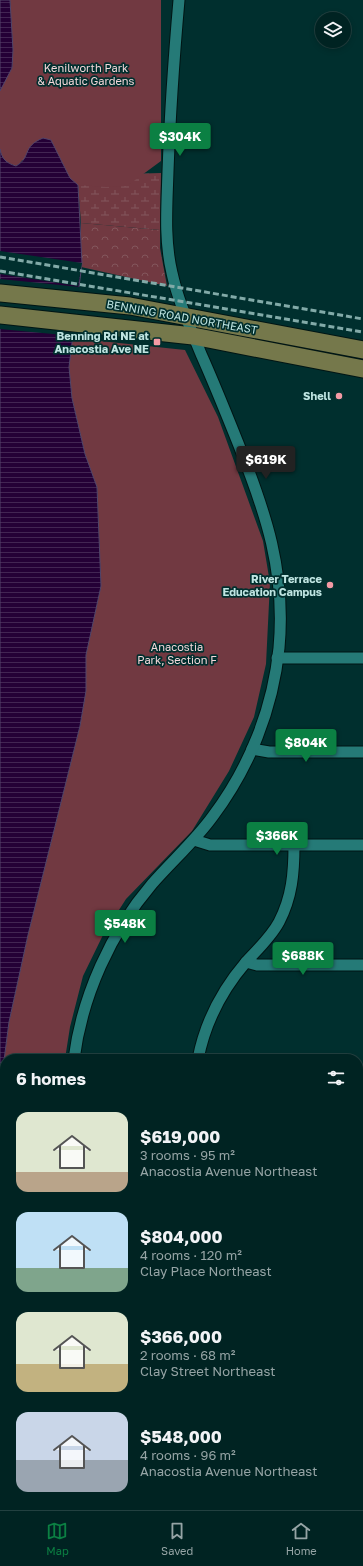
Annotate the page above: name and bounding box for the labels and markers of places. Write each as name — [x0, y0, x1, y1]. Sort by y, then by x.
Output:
pin: $304K — [152, 123, 208, 157]
place label: Benning Rd NE at Anacostia Ave NE — [55, 329, 150, 355]
marker: Benning Rd NE at Anacostia Ave NE — [152, 337, 162, 347]
place label: Shell — [303, 389, 331, 402]
marker: Shell — [334, 391, 344, 401]
pin: $619K — [238, 446, 294, 480]
place label: River Terrace Education Campus — [222, 572, 322, 598]
marker: River Terrace Education Campus — [325, 580, 335, 590]
pin: $804K — [278, 729, 334, 763]
pin: $366K — [249, 822, 305, 856]
pin: $548K — [97, 910, 153, 944]
pin: $688K — [275, 942, 331, 976]

